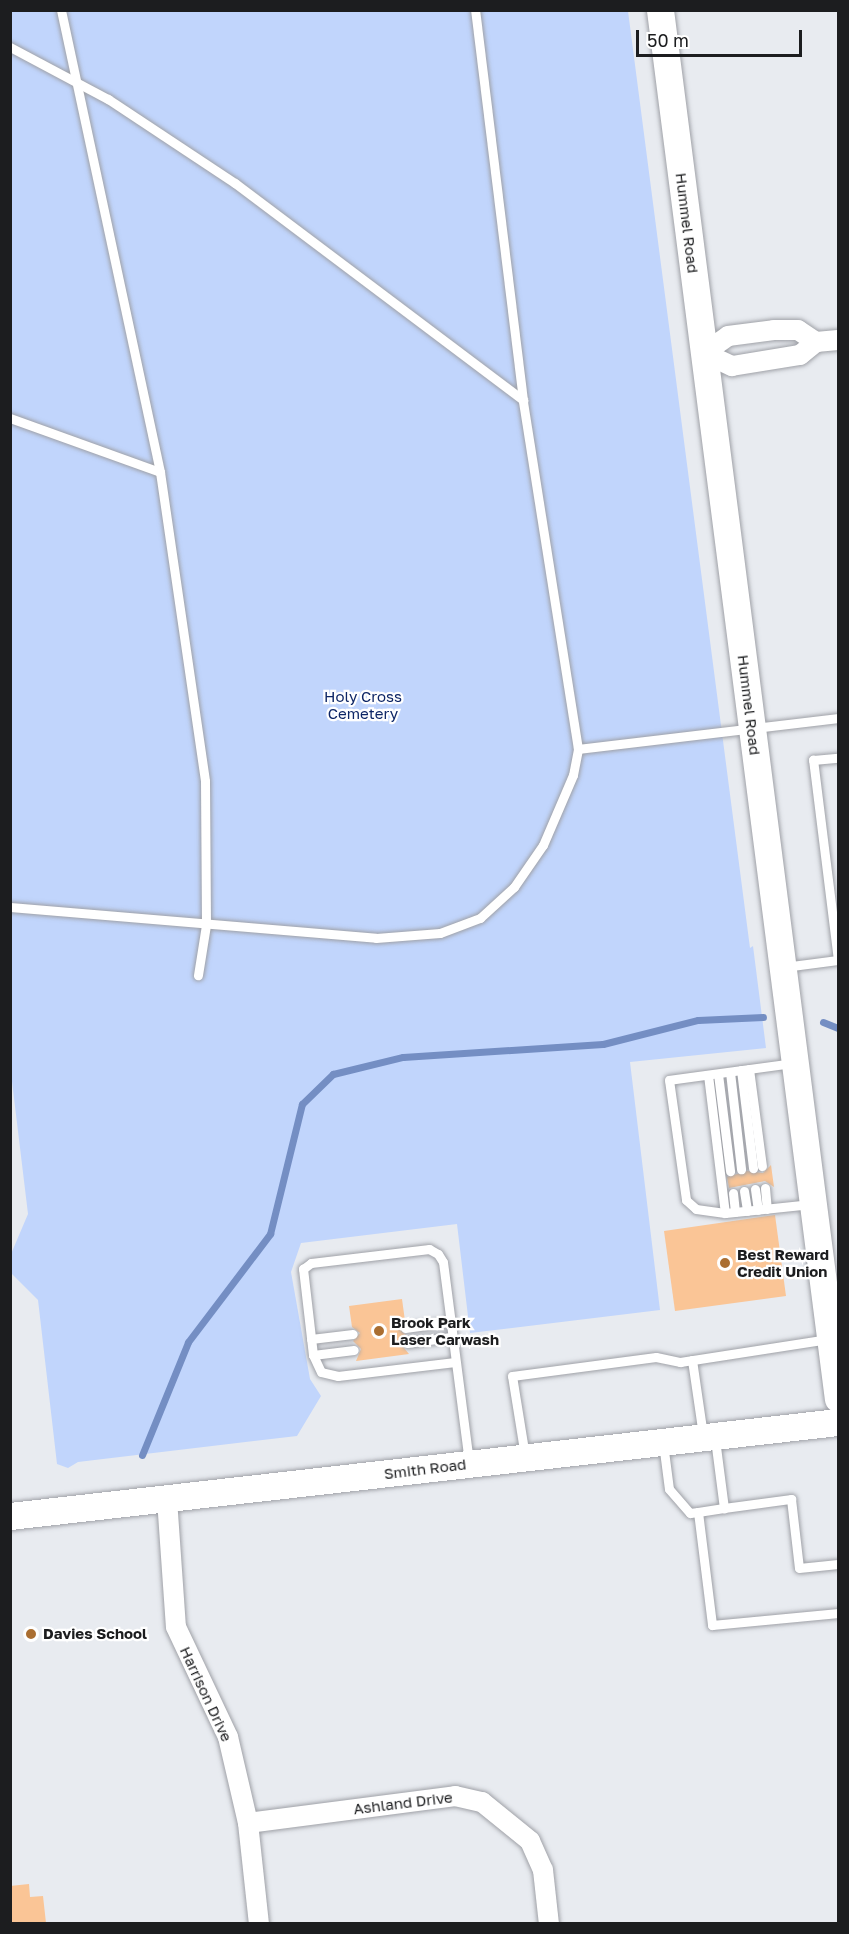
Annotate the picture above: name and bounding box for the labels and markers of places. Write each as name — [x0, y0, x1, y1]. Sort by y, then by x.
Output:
place label: Best Reward Credit Union — [737, 1245, 829, 1280]
marker: Best Reward Credit Union — [718, 1256, 732, 1270]
place label: Brook Park Laser Carwash — [391, 1313, 499, 1348]
marker: Brook Park Laser Carwash — [372, 1324, 386, 1338]
place label: Davies School — [43, 1625, 147, 1643]
marker: Davies School — [24, 1627, 38, 1641]

